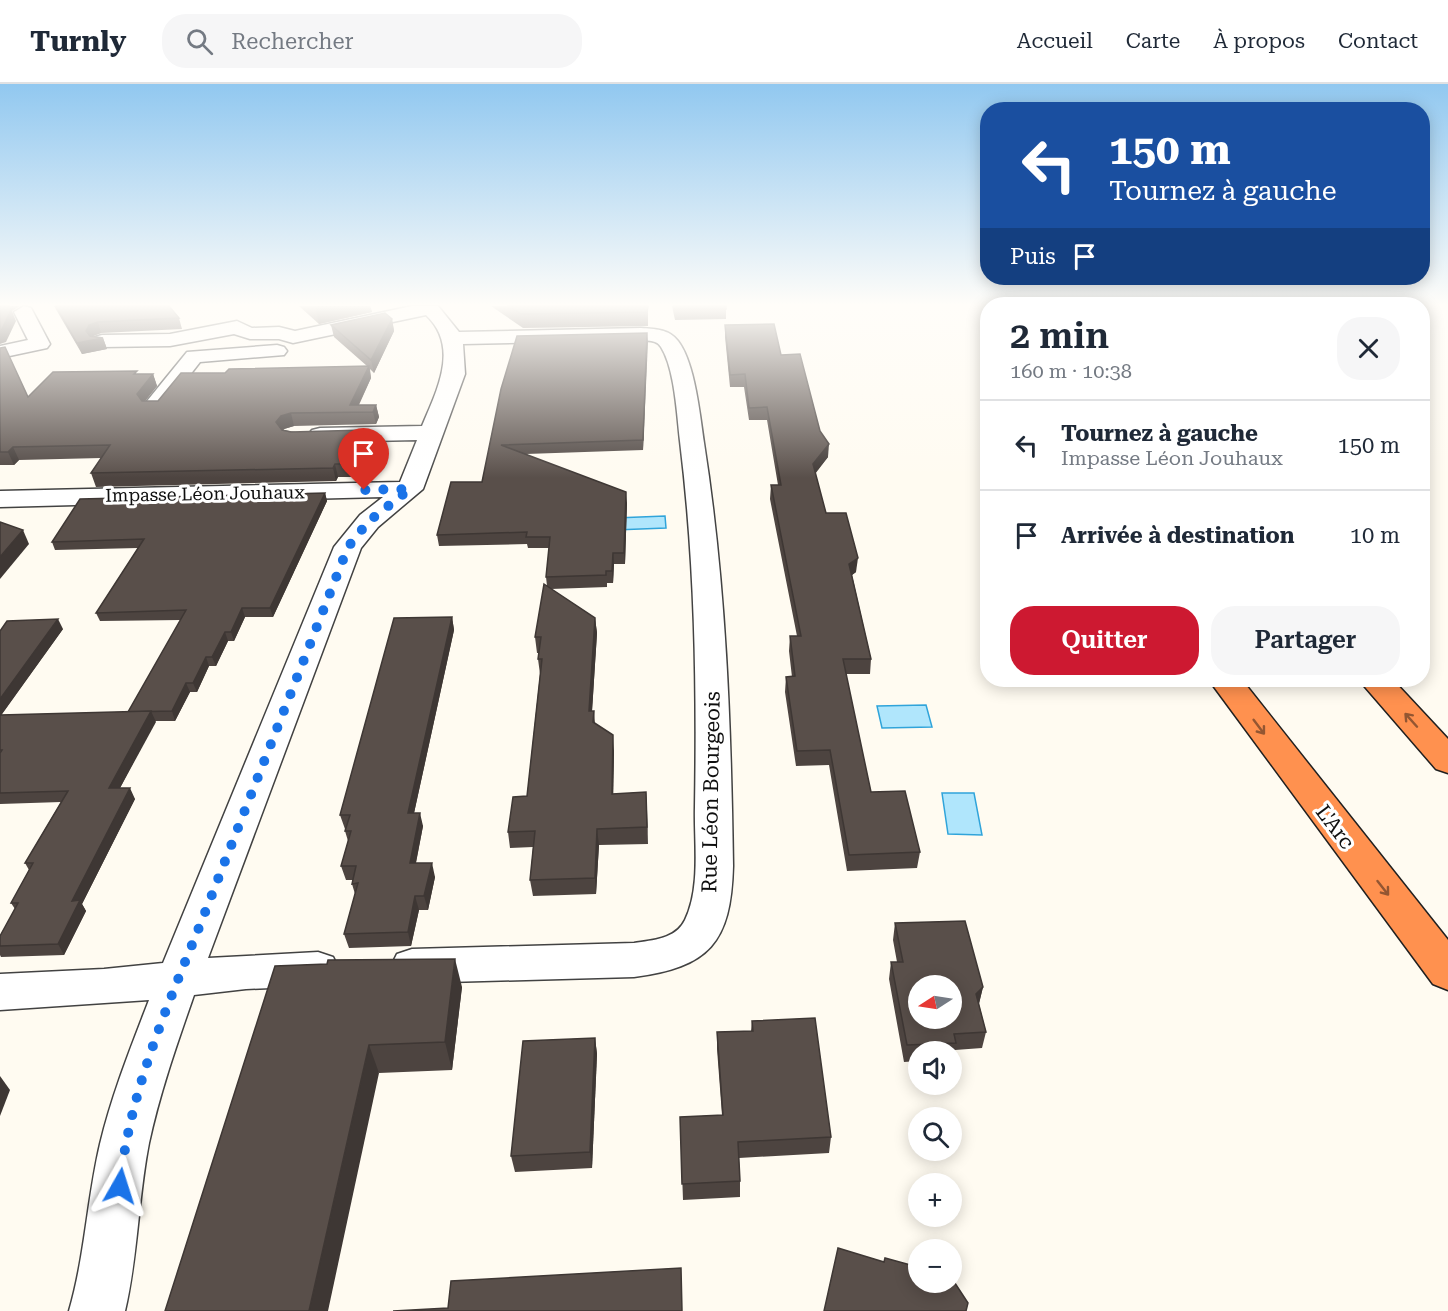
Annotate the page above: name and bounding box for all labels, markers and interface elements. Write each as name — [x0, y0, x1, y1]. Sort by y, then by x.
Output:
search box — [162, 14, 582, 68]
text: Turnly — [30, 25, 126, 58]
icon: search — [183, 25, 216, 58]
text: Rechercher — [231, 29, 354, 54]
text: Accueil — [1017, 29, 1093, 53]
text: Carte — [1126, 29, 1180, 53]
text: À propos — [1213, 29, 1305, 53]
text: Contact — [1338, 29, 1418, 53]
text: 150 m — [1109, 125, 1231, 174]
icon: left — [1010, 126, 1088, 204]
text: Tournez à gauche — [1109, 175, 1337, 207]
icon: arrive — [1068, 240, 1101, 273]
text: Puis — [1010, 244, 1056, 269]
text: 2 min — [1010, 315, 1109, 357]
button: close — [1337, 317, 1400, 380]
text: 160 m · 10:38 — [1010, 359, 1132, 383]
text: Tournez à gauche — [1061, 421, 1258, 446]
pin — [338, 428, 389, 490]
icon: left — [1010, 429, 1043, 462]
text: 150 m — [1337, 433, 1400, 458]
icon: arrive — [347, 437, 380, 470]
text: Impasse Léon Jouhaux — [1061, 446, 1283, 470]
street label: Impasse Léon Jouhaux — [105, 481, 306, 506]
icon: arrive — [1010, 519, 1043, 552]
text: Arrivée à destination — [1061, 523, 1295, 548]
text: 10 m — [1350, 523, 1400, 548]
button: Quitter — [1010, 606, 1199, 675]
button: Partager — [1211, 606, 1400, 675]
street label: Rue Léon Bourgeois — [697, 691, 725, 893]
one-way arrow — [1404, 713, 1418, 728]
one-way arrow — [1253, 718, 1266, 734]
street label: L'Arc — [1311, 800, 1359, 854]
one-way arrow — [1376, 880, 1389, 896]
north arrow — [908, 975, 962, 1029]
map controls — [908, 975, 962, 1293]
button: sound — [908, 1041, 962, 1095]
button: search — [908, 1107, 962, 1161]
position arrow — [88, 1154, 152, 1218]
button: + — [908, 1173, 962, 1227]
button: − — [908, 1239, 962, 1293]

